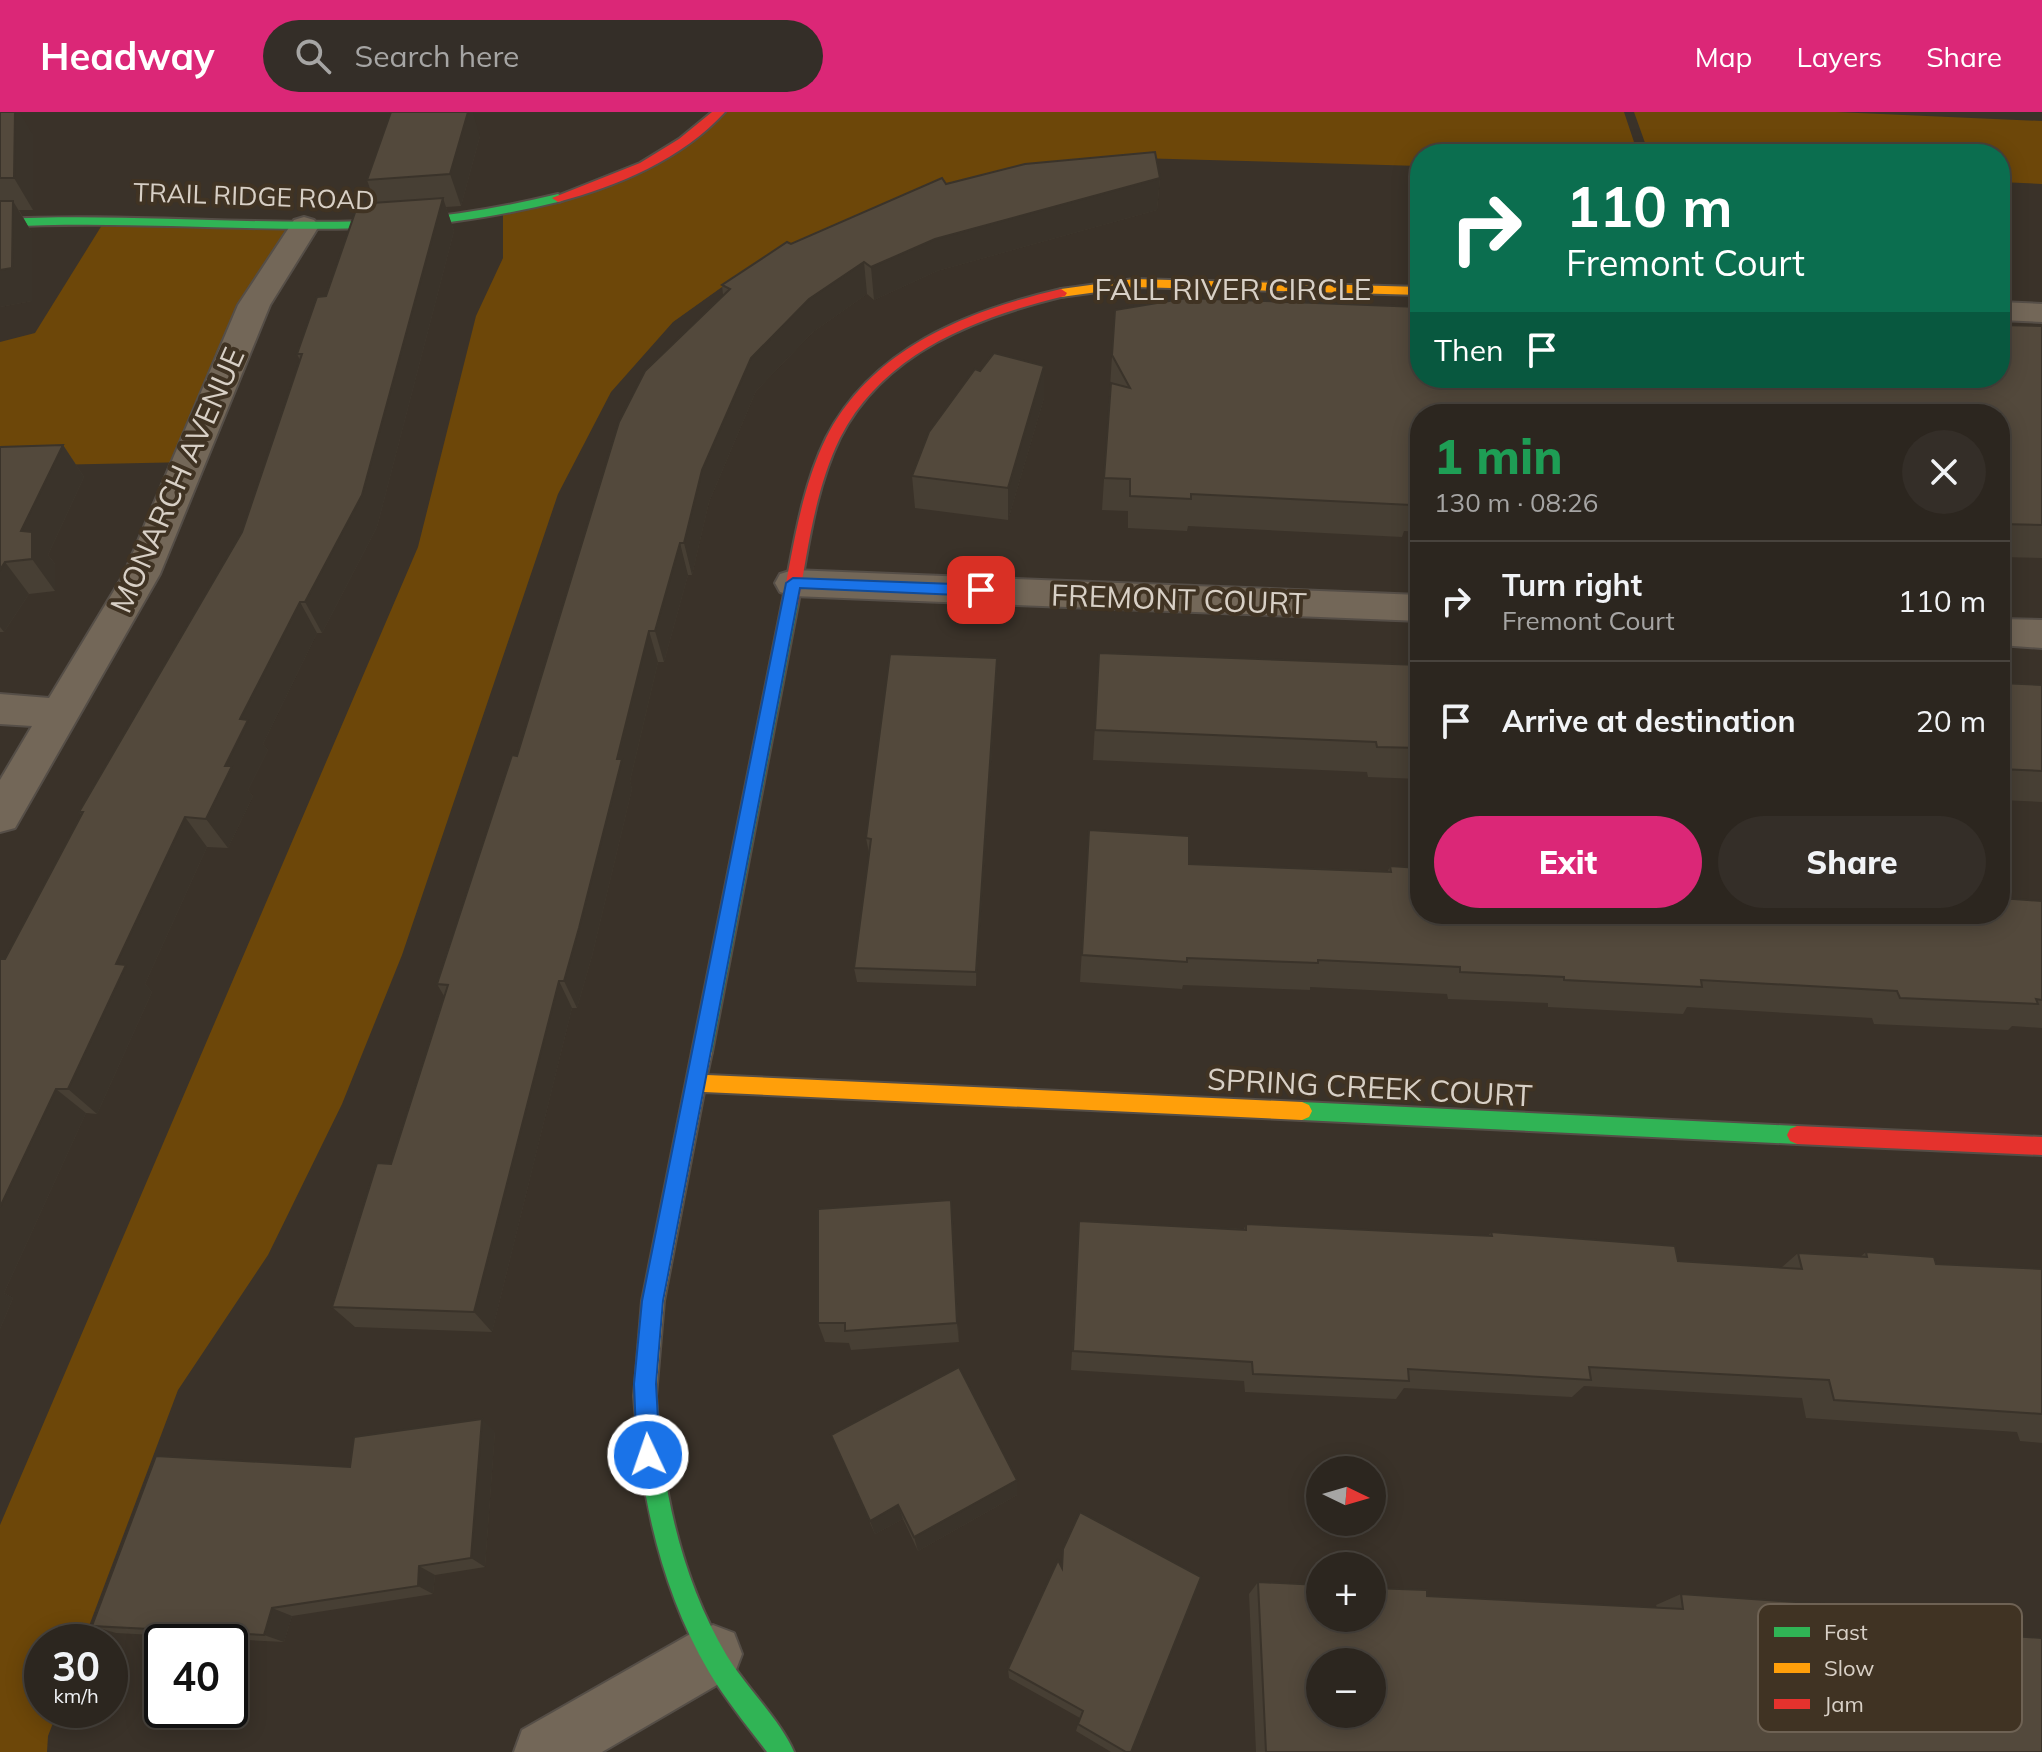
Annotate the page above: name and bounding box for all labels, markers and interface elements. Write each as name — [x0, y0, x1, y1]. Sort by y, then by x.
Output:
search box — [263, 20, 823, 92]
text: Headway — [40, 32, 215, 80]
icon: search — [291, 34, 335, 78]
text: Search here — [355, 37, 519, 75]
text: Map — [1695, 39, 1752, 74]
text: Layers — [1796, 39, 1882, 74]
text: Share — [1926, 39, 2002, 74]
text: 110 m — [1566, 171, 1733, 241]
street label: TRAIL RIDGE ROAD — [133, 175, 375, 217]
icon: right — [1434, 176, 1538, 280]
text: Fremont Court — [1566, 240, 1805, 285]
street label: FALL RIVER CIRCLE — [1095, 270, 1371, 308]
icon: arrive — [1520, 328, 1564, 372]
text: Then — [1434, 331, 1504, 369]
street label: MONARCH AVENUE — [101, 342, 253, 618]
text: 1 min — [1434, 426, 1563, 486]
button: close — [1902, 430, 1986, 514]
text: 130 m · 08:26 — [1434, 486, 1598, 519]
pin — [947, 556, 1015, 624]
text: Turn right — [1502, 566, 1642, 604]
icon: arrive — [959, 568, 1003, 612]
street label: FREMONT COURT — [1051, 576, 1307, 622]
icon: right — [1434, 579, 1478, 623]
text: 110 m — [1898, 582, 1986, 620]
text: Fremont Court — [1502, 604, 1675, 637]
icon: arrive — [1434, 699, 1478, 743]
text: Arrive at destination — [1502, 702, 1796, 740]
text: 20 m — [1916, 702, 1986, 740]
button: Exit — [1434, 816, 1702, 908]
button: Share — [1718, 816, 1986, 908]
street label: SPRING CREEK COURT — [1206, 1060, 1534, 1114]
position arrow — [606, 1413, 690, 1497]
north arrow — [1306, 1456, 1386, 1536]
map controls — [1306, 1456, 1386, 1728]
button: + — [1306, 1552, 1386, 1632]
legend — [1758, 1604, 2022, 1732]
text: Fast — [1824, 1618, 1868, 1646]
speed limit sign: 40 — [144, 1624, 248, 1728]
text: 30 — [52, 1641, 100, 1691]
button: − — [1306, 1648, 1386, 1728]
text: Slow — [1824, 1654, 1874, 1682]
text: km/h — [53, 1683, 99, 1708]
text: Jam — [1824, 1690, 1864, 1718]

